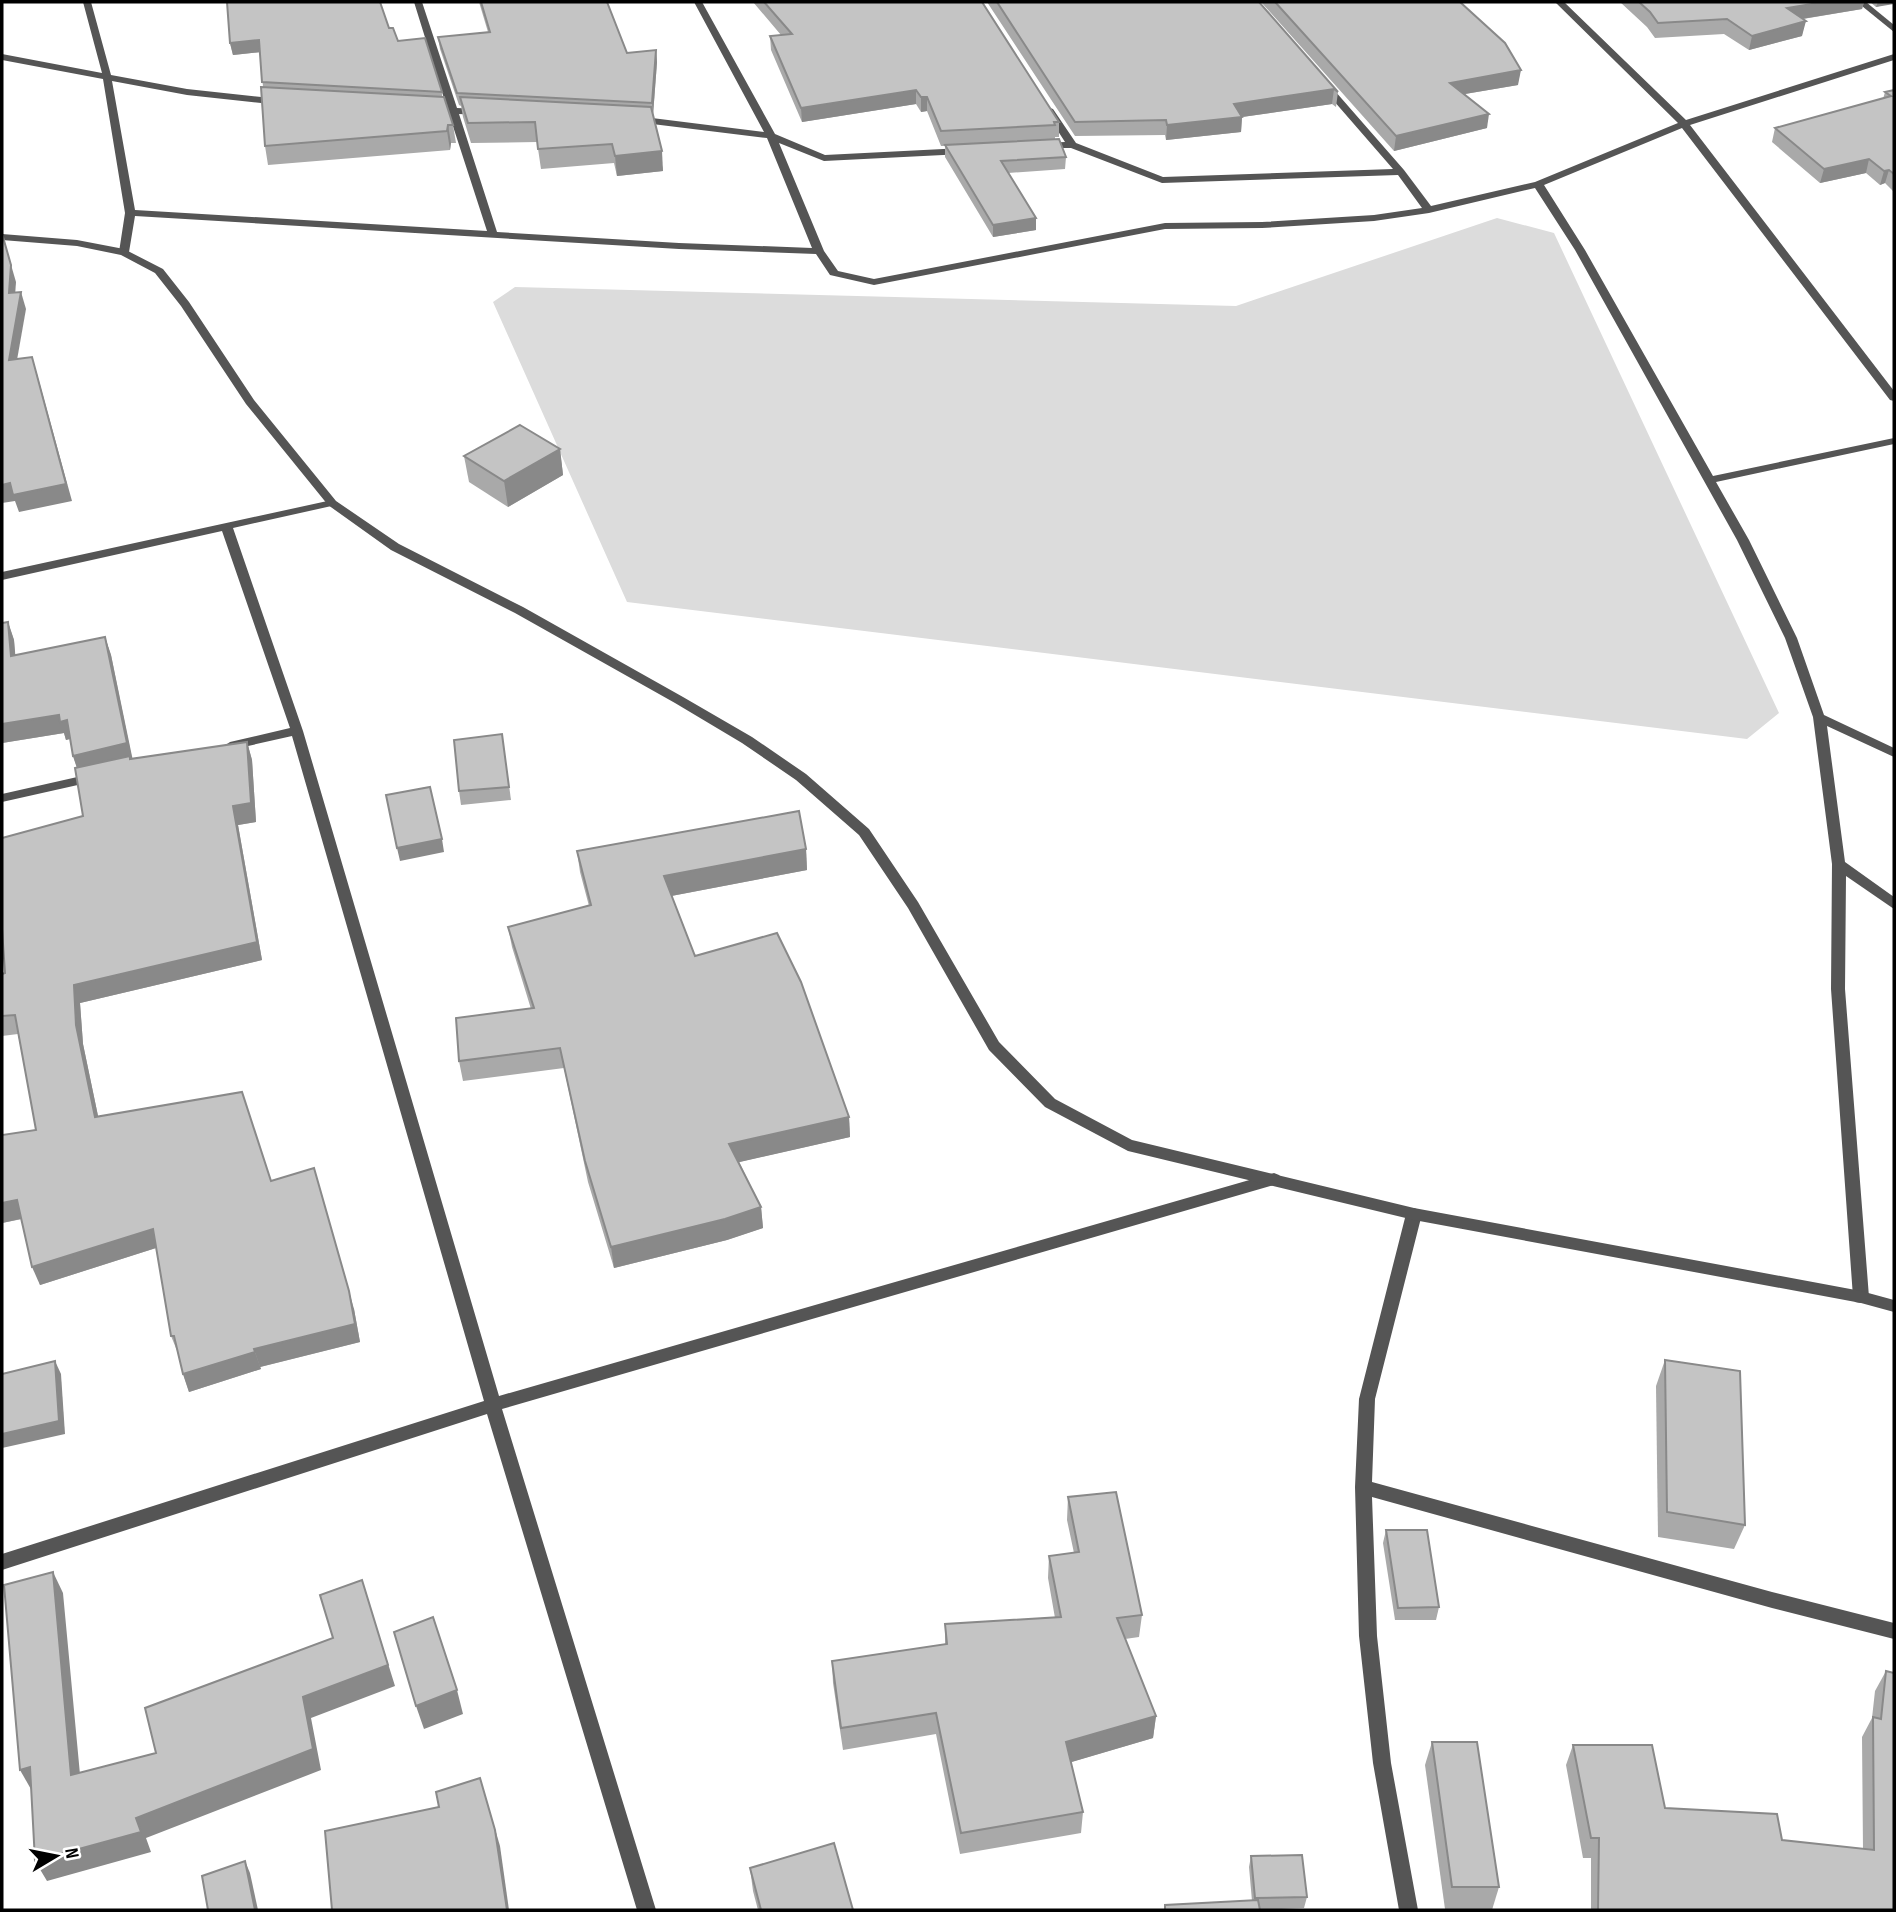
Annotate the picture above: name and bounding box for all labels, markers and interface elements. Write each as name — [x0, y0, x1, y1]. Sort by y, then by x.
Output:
north arrow — [21, 1821, 91, 1891]
text: N — [59, 1846, 83, 1860]

